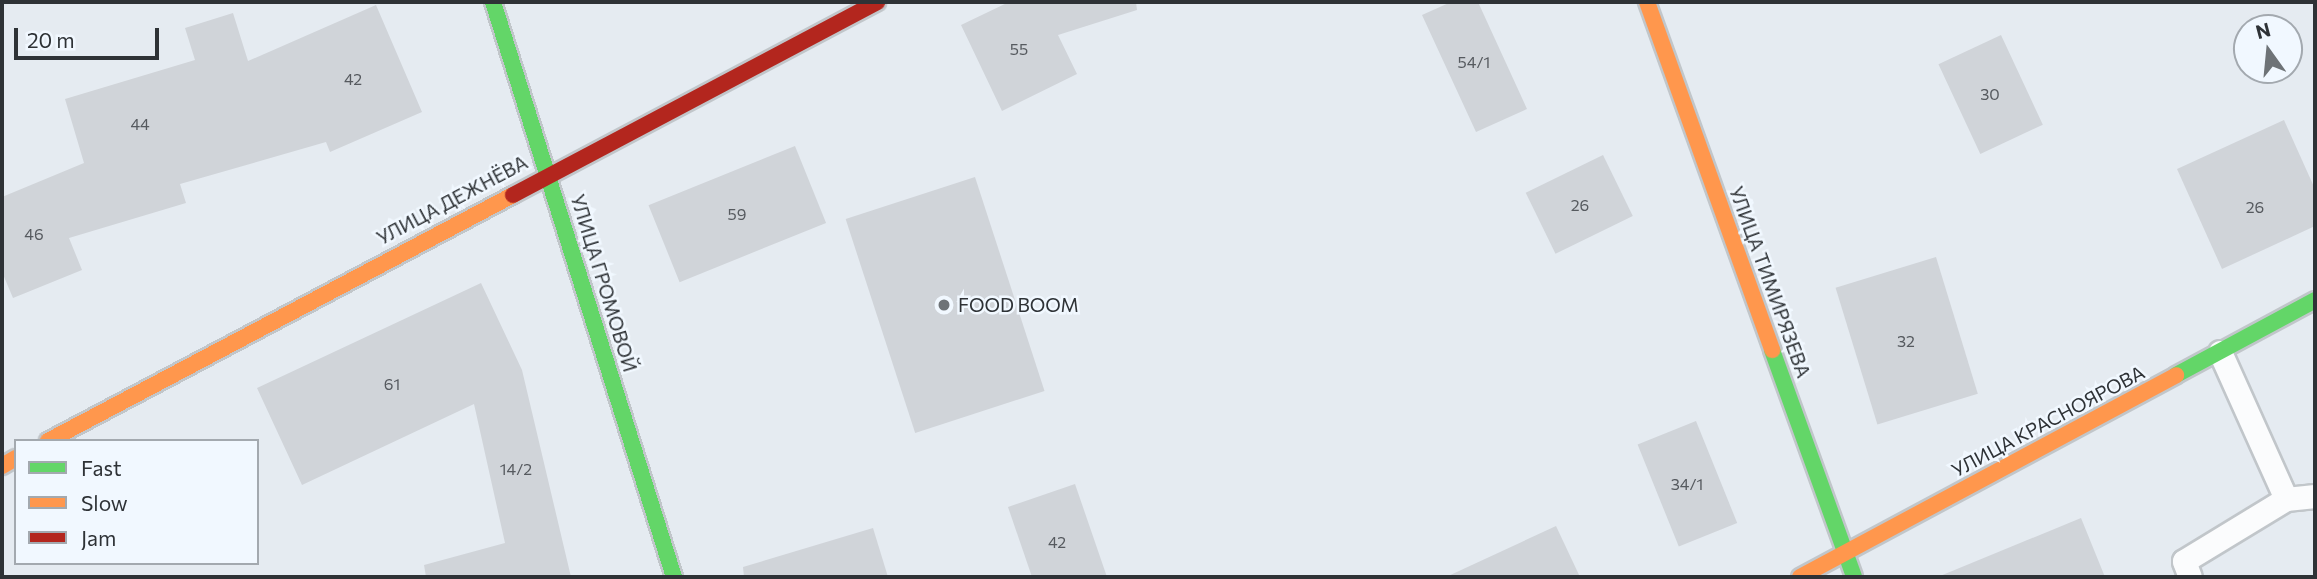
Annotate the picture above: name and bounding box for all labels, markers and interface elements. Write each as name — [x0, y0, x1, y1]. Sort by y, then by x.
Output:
scale bar — [18, 14, 163, 58]
north arrow — [2233, 14, 2303, 84]
text: N — [2253, 17, 2273, 43]
text: 20 m — [27, 27, 75, 52]
house number: 55 — [1010, 39, 1028, 59]
house number: 54/1 — [1458, 52, 1490, 72]
house number: 42 — [344, 69, 362, 89]
house number: 30 — [1980, 84, 2000, 104]
house number: 44 — [130, 114, 150, 134]
street label: УЛИЦА ДЕЖНЁВА — [373, 151, 531, 249]
street label: УЛИЦА ТИМИРЯЗЕВА — [1725, 183, 1815, 381]
street label: УЛИЦА ГРОМОВОЙ — [566, 192, 642, 374]
house number: 26 — [1571, 195, 1589, 215]
house number: 26 — [2246, 197, 2264, 217]
house number: 59 — [728, 204, 746, 224]
house number: 46 — [24, 224, 44, 244]
place label: FOOD BOOM — [958, 294, 1079, 316]
marker: FOOD BOOM — [936, 297, 952, 313]
house number: 32 — [1897, 331, 1915, 351]
street label: УЛИЦА КРАСНОЯРОВА — [1948, 360, 2148, 482]
house number: 61 — [384, 374, 400, 394]
legend — [14, 439, 259, 565]
text: Fast — [81, 455, 122, 480]
house number: 14/2 — [500, 459, 532, 479]
house number: 34/1 — [1671, 474, 1703, 494]
text: Slow — [81, 490, 128, 515]
text: Jam — [81, 525, 116, 550]
house number: 42 — [1048, 532, 1066, 552]

